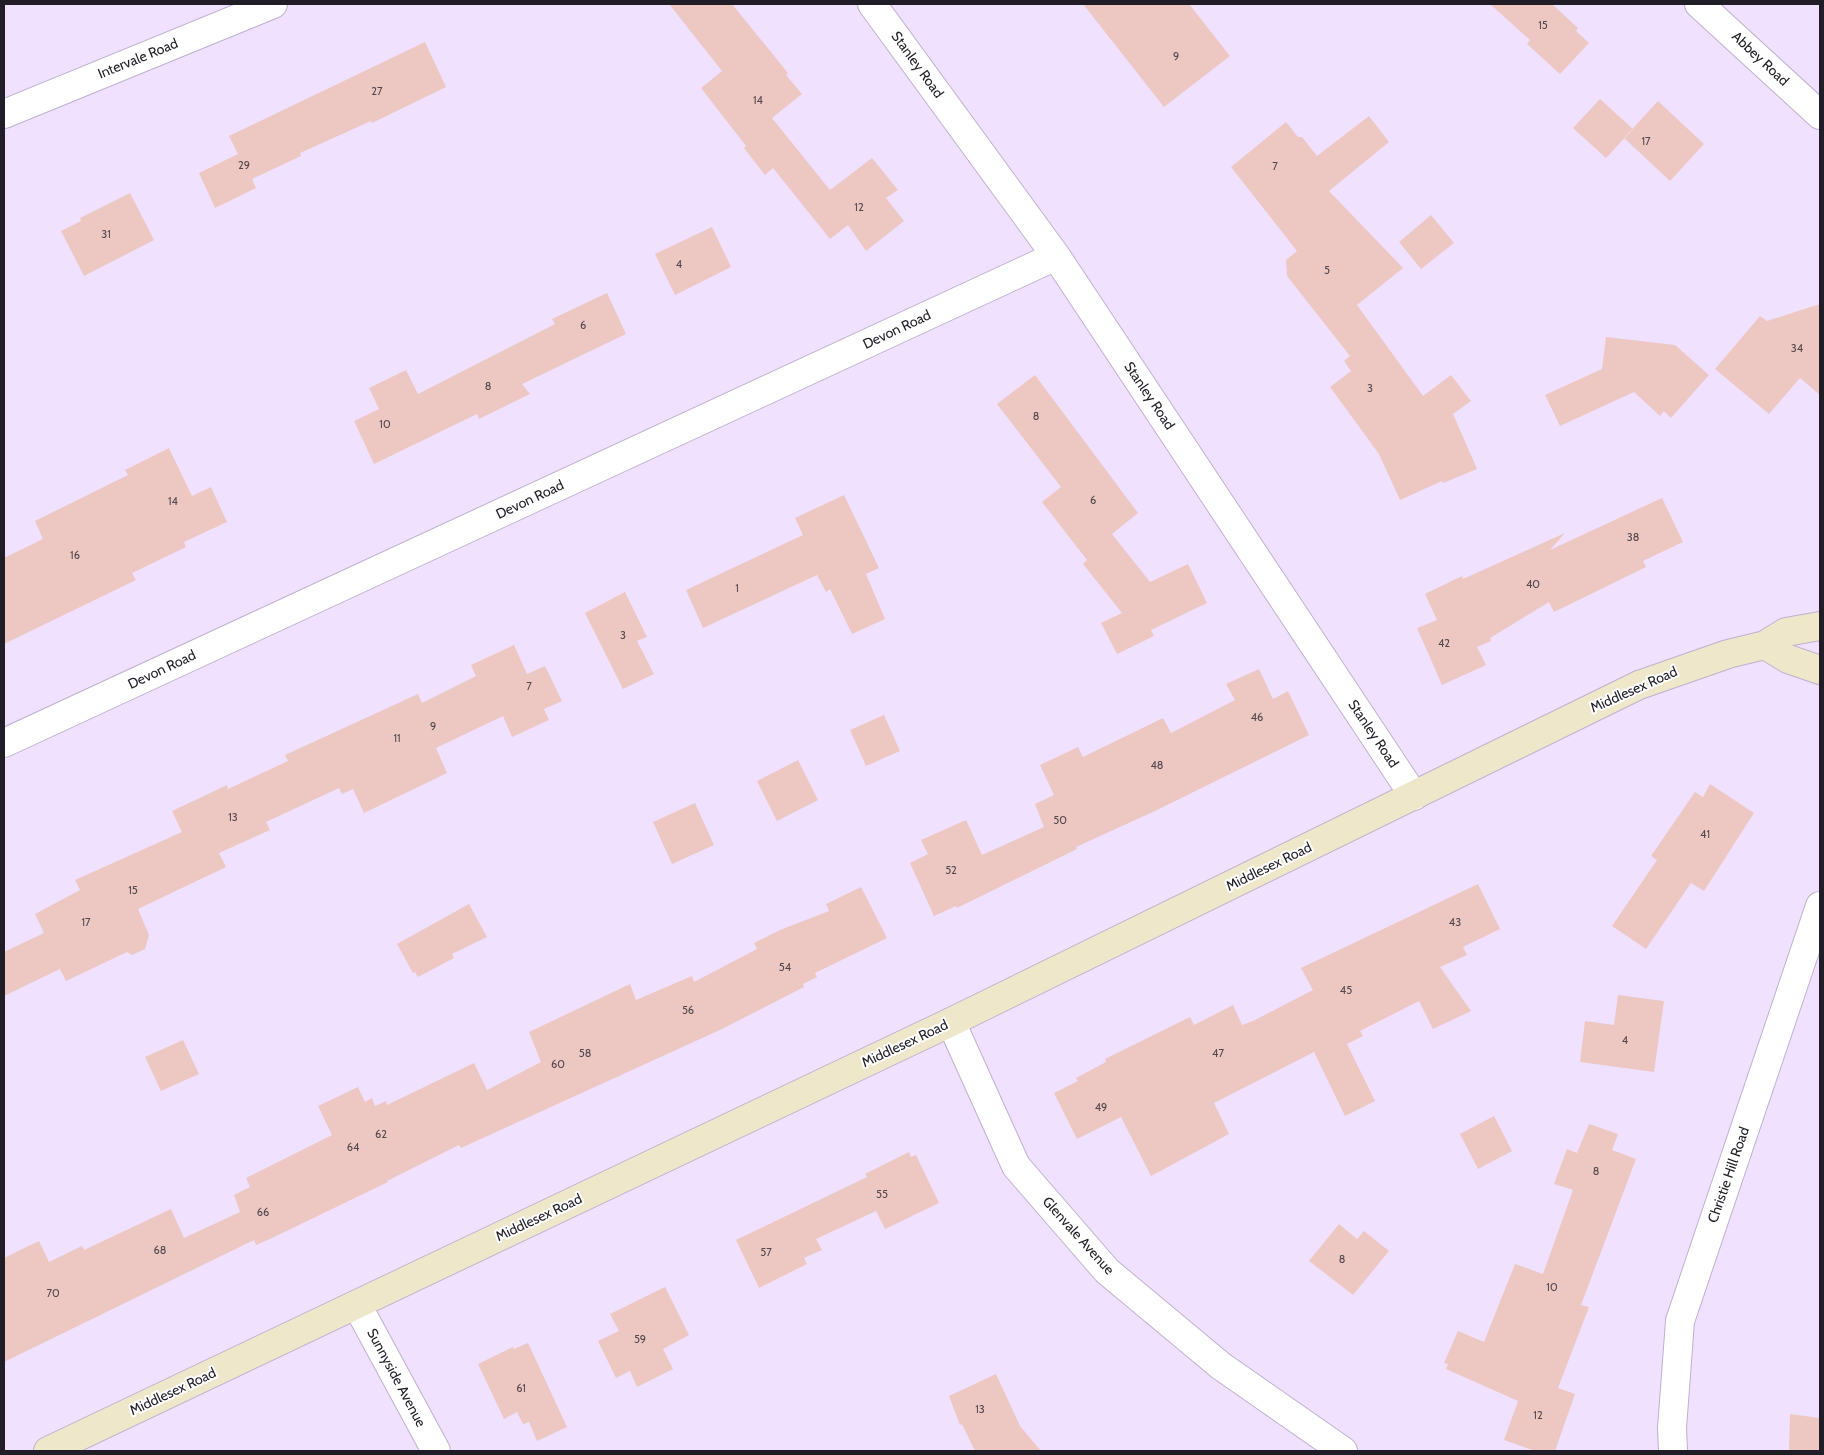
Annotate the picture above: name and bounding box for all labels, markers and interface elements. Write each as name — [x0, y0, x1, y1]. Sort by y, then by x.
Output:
house number: 15 — [1538, 19, 1548, 33]
street label: Stanley Road — [887, 28, 947, 102]
street label: Abbey Road — [1728, 28, 1792, 90]
street label: Intervale Road — [96, 35, 180, 83]
house number: 9 — [1173, 50, 1179, 64]
house number: 27 — [371, 85, 383, 99]
house number: 14 — [753, 94, 763, 108]
house number: 17 — [1641, 135, 1651, 149]
house number: 29 — [238, 159, 250, 173]
house number: 7 — [1272, 160, 1278, 174]
house number: 12 — [854, 201, 864, 215]
house number: 31 — [101, 228, 111, 242]
house number: 4 — [676, 258, 682, 272]
house number: 5 — [1324, 264, 1330, 278]
street label: Devon Road — [860, 307, 934, 353]
house number: 6 — [580, 319, 586, 333]
house number: 34 — [1791, 342, 1803, 356]
street label: Stanley Road — [1120, 359, 1178, 433]
house number: 8 — [485, 380, 491, 394]
house number: 3 — [1367, 382, 1373, 396]
house number: 8 — [1033, 410, 1039, 424]
house number: 10 — [379, 418, 391, 432]
street label: Devon Road — [493, 477, 567, 523]
house number: 6 — [1090, 494, 1096, 508]
house number: 14 — [168, 495, 178, 509]
house number: 38 — [1627, 531, 1639, 545]
house number: 16 — [70, 549, 80, 563]
house number: 40 — [1526, 578, 1540, 592]
house number: 1 — [735, 582, 739, 596]
house number: 3 — [620, 629, 626, 643]
house number: 42 — [1438, 637, 1450, 651]
street label: Devon Road — [125, 647, 199, 693]
street label: Middlesex Road — [1588, 663, 1680, 717]
house number: 7 — [526, 680, 532, 694]
street label: Stanley Road — [1344, 697, 1402, 771]
house number: 46 — [1251, 711, 1263, 725]
house number: 9 — [430, 720, 436, 734]
house number: 11 — [393, 732, 401, 746]
house number: 48 — [1150, 759, 1164, 773]
house number: 13 — [228, 811, 238, 825]
house number: 50 — [1053, 814, 1067, 828]
house number: 41 — [1700, 828, 1710, 842]
street label: Middlesex Road — [1223, 839, 1315, 895]
house number: 52 — [945, 864, 957, 878]
house number: 15 — [128, 884, 138, 898]
house number: 17 — [81, 916, 91, 930]
house number: 43 — [1449, 916, 1461, 930]
house number: 54 — [779, 961, 791, 975]
house number: 45 — [1340, 984, 1352, 998]
house number: 56 — [682, 1004, 694, 1018]
street label: Middlesex Road — [859, 1017, 951, 1071]
house number: 4 — [1622, 1034, 1628, 1048]
house number: 58 — [579, 1047, 591, 1061]
house number: 47 — [1212, 1047, 1224, 1061]
house number: 60 — [551, 1058, 565, 1072]
house number: 49 — [1095, 1101, 1107, 1115]
street label: Christie Hill Road — [1705, 1125, 1753, 1225]
house number: 62 — [375, 1128, 387, 1142]
house number: 64 — [347, 1141, 359, 1155]
house number: 8 — [1593, 1165, 1599, 1179]
house number: 55 — [876, 1188, 888, 1202]
street label: Middlesex Road — [493, 1191, 585, 1245]
street label: Glenvale Avenue — [1039, 1194, 1117, 1278]
house number: 66 — [257, 1206, 269, 1220]
house number: 68 — [154, 1244, 166, 1258]
house number: 57 — [760, 1246, 772, 1260]
house number: 8 — [1339, 1253, 1345, 1267]
house number: 10 — [1546, 1281, 1558, 1295]
house number: 70 — [46, 1287, 60, 1301]
street label: Sunnyside Avenue — [363, 1326, 429, 1430]
house number: 59 — [634, 1333, 646, 1347]
street label: Middlesex Road — [127, 1365, 219, 1419]
house number: 61 — [516, 1382, 526, 1396]
house number: 13 — [975, 1403, 985, 1417]
house number: 12 — [1533, 1409, 1543, 1423]

